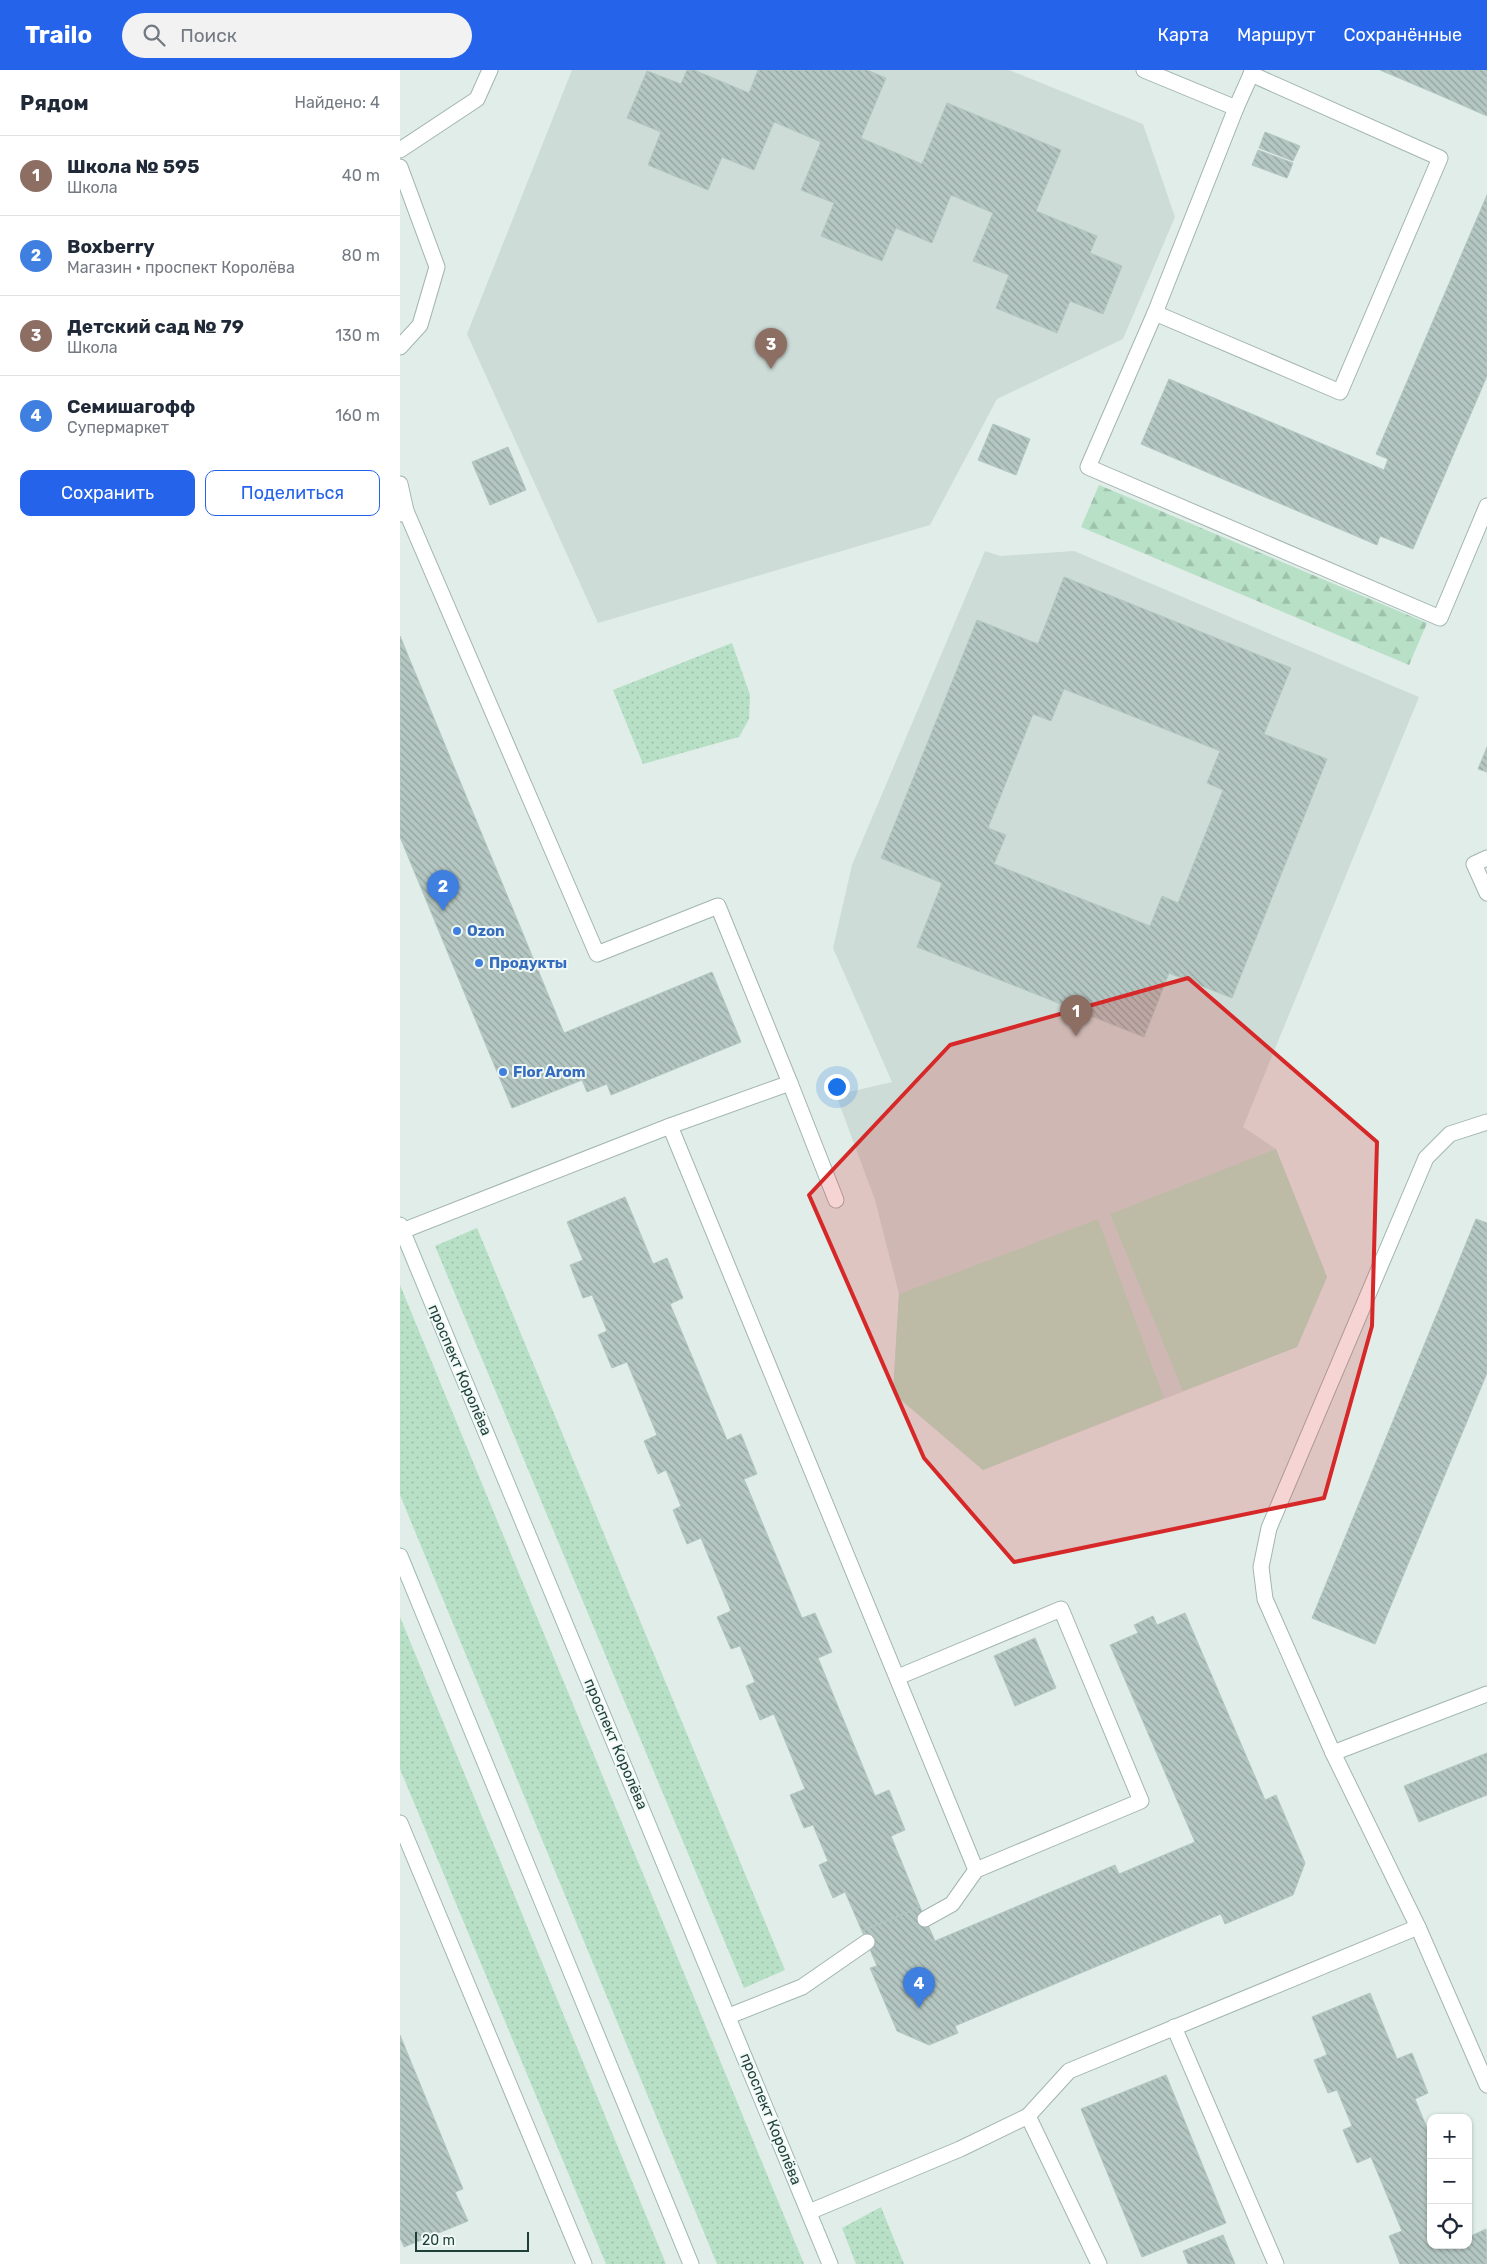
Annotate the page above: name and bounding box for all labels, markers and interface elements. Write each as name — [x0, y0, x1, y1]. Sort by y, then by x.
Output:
search box — [122, 13, 472, 58]
text: Trailo — [25, 21, 92, 49]
icon: search — [140, 21, 168, 49]
text: Поиск — [180, 24, 237, 47]
text: Карта — [1158, 24, 1209, 46]
text: Маршрут — [1237, 24, 1316, 46]
text: Сохранённые — [1344, 24, 1462, 46]
text: Рядом — [20, 90, 89, 115]
text: Найдено: 4 — [295, 93, 380, 112]
text: Школа № 595 — [67, 155, 199, 178]
text: 1 — [32, 166, 40, 185]
text: 40 m — [342, 166, 380, 185]
text: Школа — [67, 178, 118, 197]
text: Boxberry — [67, 235, 155, 258]
text: 2 — [31, 246, 41, 265]
text: 80 m — [342, 246, 380, 265]
text: Магазин · проспект Королёва — [67, 258, 295, 277]
text: Детский сад № 79 — [67, 315, 244, 338]
text: 3 — [31, 326, 41, 345]
text: 130 m — [335, 326, 380, 345]
pin: 3 — [755, 328, 787, 369]
text: Школа — [67, 338, 118, 357]
text: Семишагофф — [67, 395, 195, 418]
text: 4 — [31, 406, 41, 425]
text: 160 m — [335, 406, 380, 425]
text: Супермаркет — [67, 418, 169, 437]
button: Сохранить — [20, 470, 195, 516]
button: Поделиться — [205, 470, 380, 516]
pin: 2 — [427, 870, 459, 911]
place label: Ozon — [467, 922, 505, 940]
marker: Ozon — [451, 925, 463, 937]
place label: Продукты — [489, 954, 567, 972]
marker: Продукты — [473, 957, 485, 969]
pin: 1 — [1060, 995, 1092, 1036]
place label: Flor Arom — [513, 1063, 585, 1081]
marker: Flor Arom — [497, 1066, 509, 1078]
your location — [824, 1074, 850, 1100]
street label: проспект Королёва — [424, 1302, 496, 1438]
street label: проспект Королёва — [580, 1676, 652, 1812]
pin: 4 — [903, 1967, 935, 2008]
street label: проспект Королёва — [736, 2051, 806, 2187]
map controls — [1427, 2114, 1472, 2249]
button: + — [1427, 2114, 1472, 2159]
button: − — [1427, 2159, 1472, 2204]
button: locate — [1427, 2204, 1472, 2249]
scale bar — [415, 2229, 529, 2252]
text: 20 m — [422, 2232, 455, 2249]

